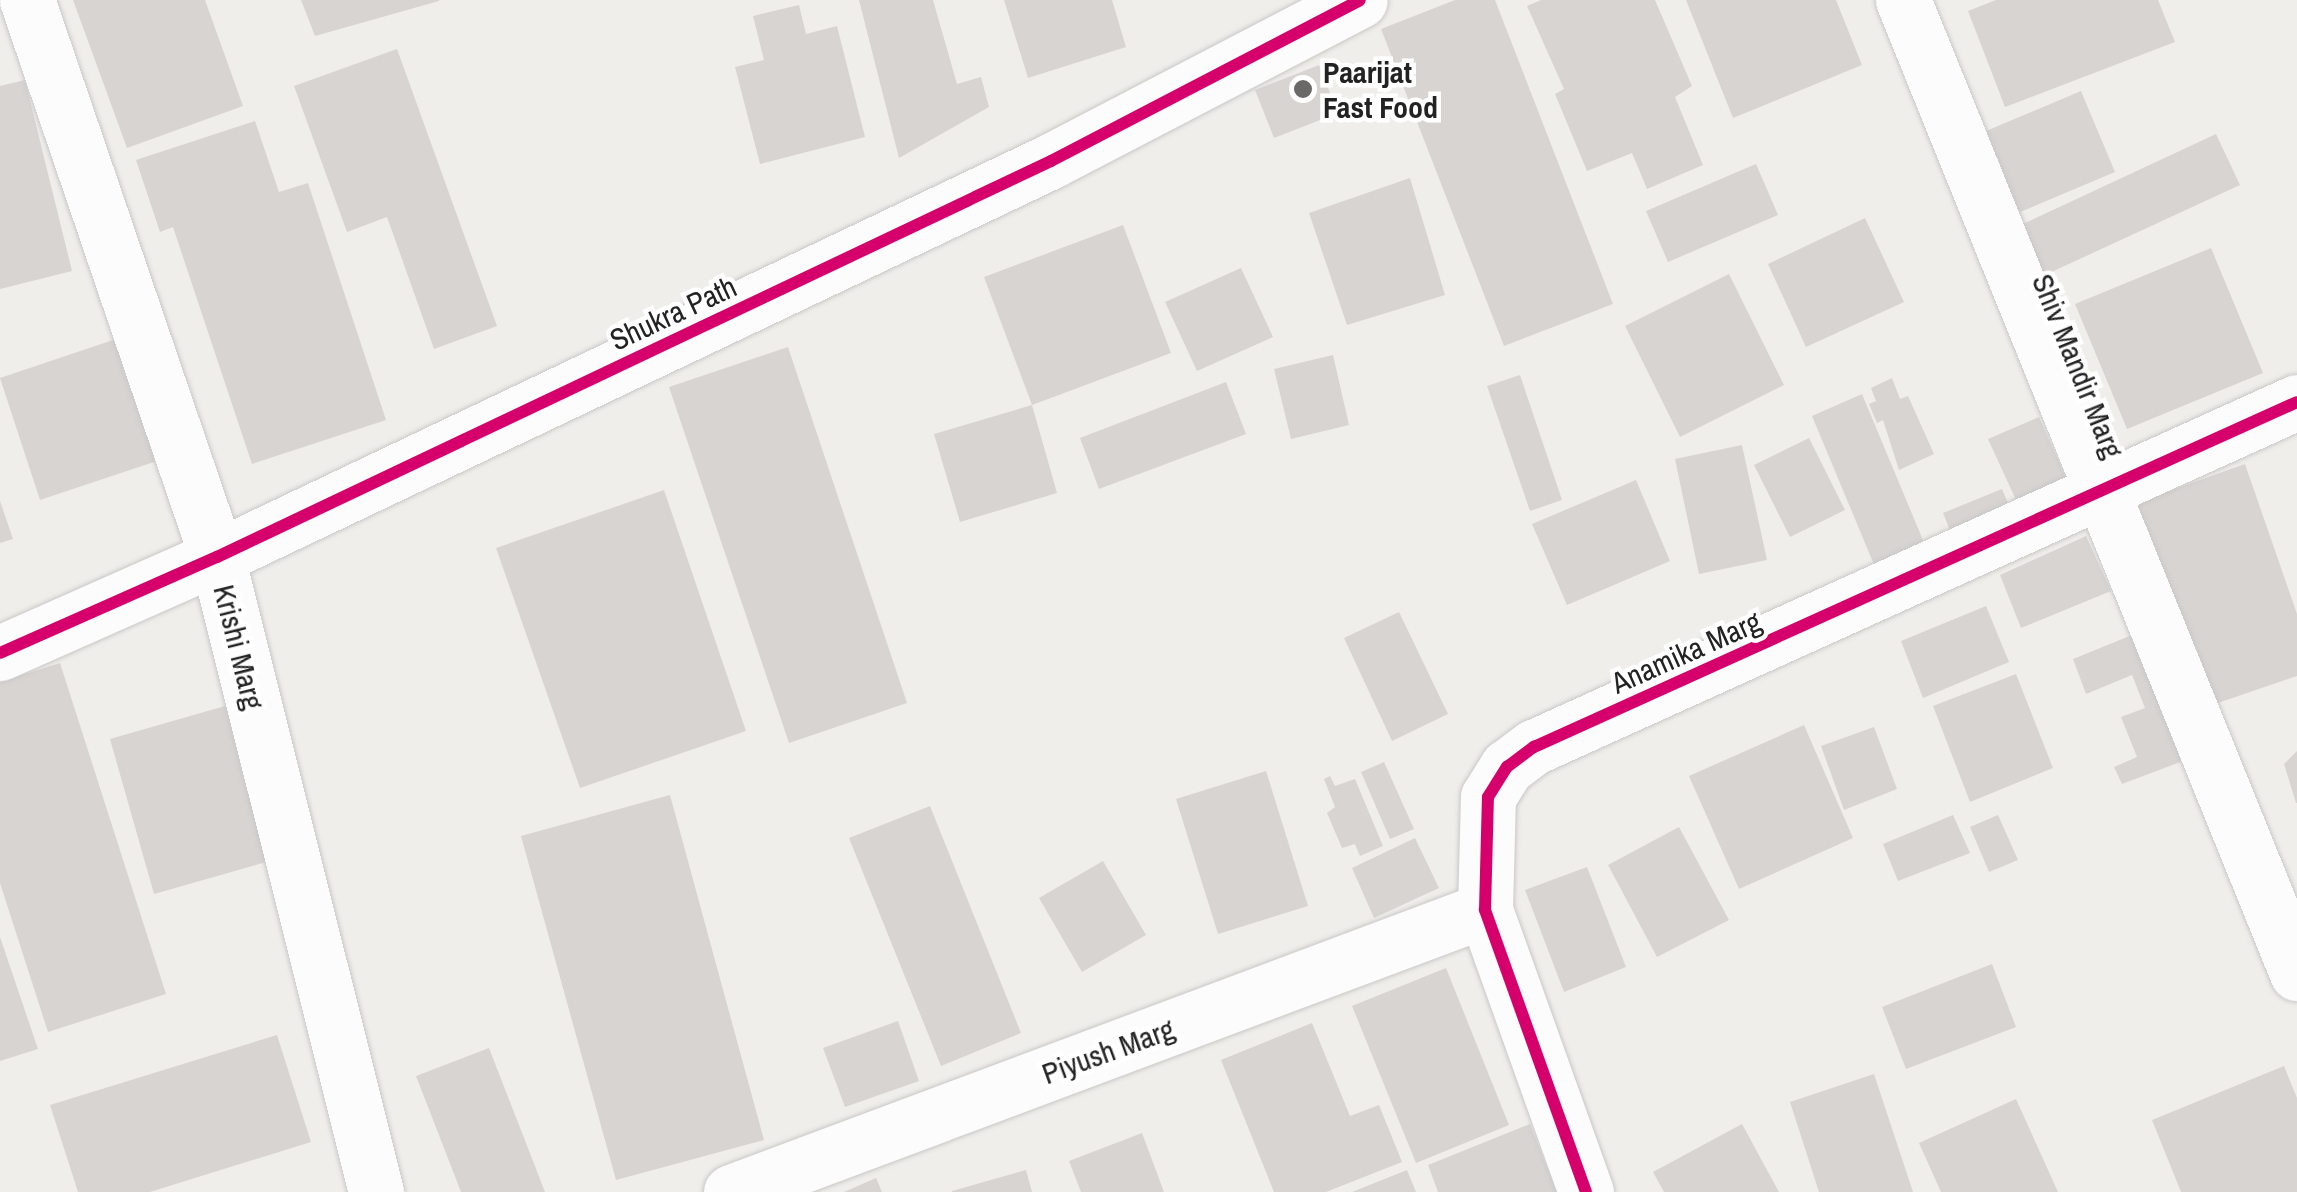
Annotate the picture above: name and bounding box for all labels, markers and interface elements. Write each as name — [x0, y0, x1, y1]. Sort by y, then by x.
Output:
place label: Paarijat Fast Food — [1323, 54, 1438, 124]
marker: Paarijat Fast Food — [1292, 78, 1314, 100]
street label: Shukra Path — [604, 268, 742, 358]
street label: Shiv Mandir Marg — [2025, 269, 2131, 463]
street label: Krishi Marg — [206, 581, 272, 713]
street label: Anamika Marg — [1606, 603, 1766, 701]
street label: Piyush Marg — [1037, 1010, 1179, 1092]

